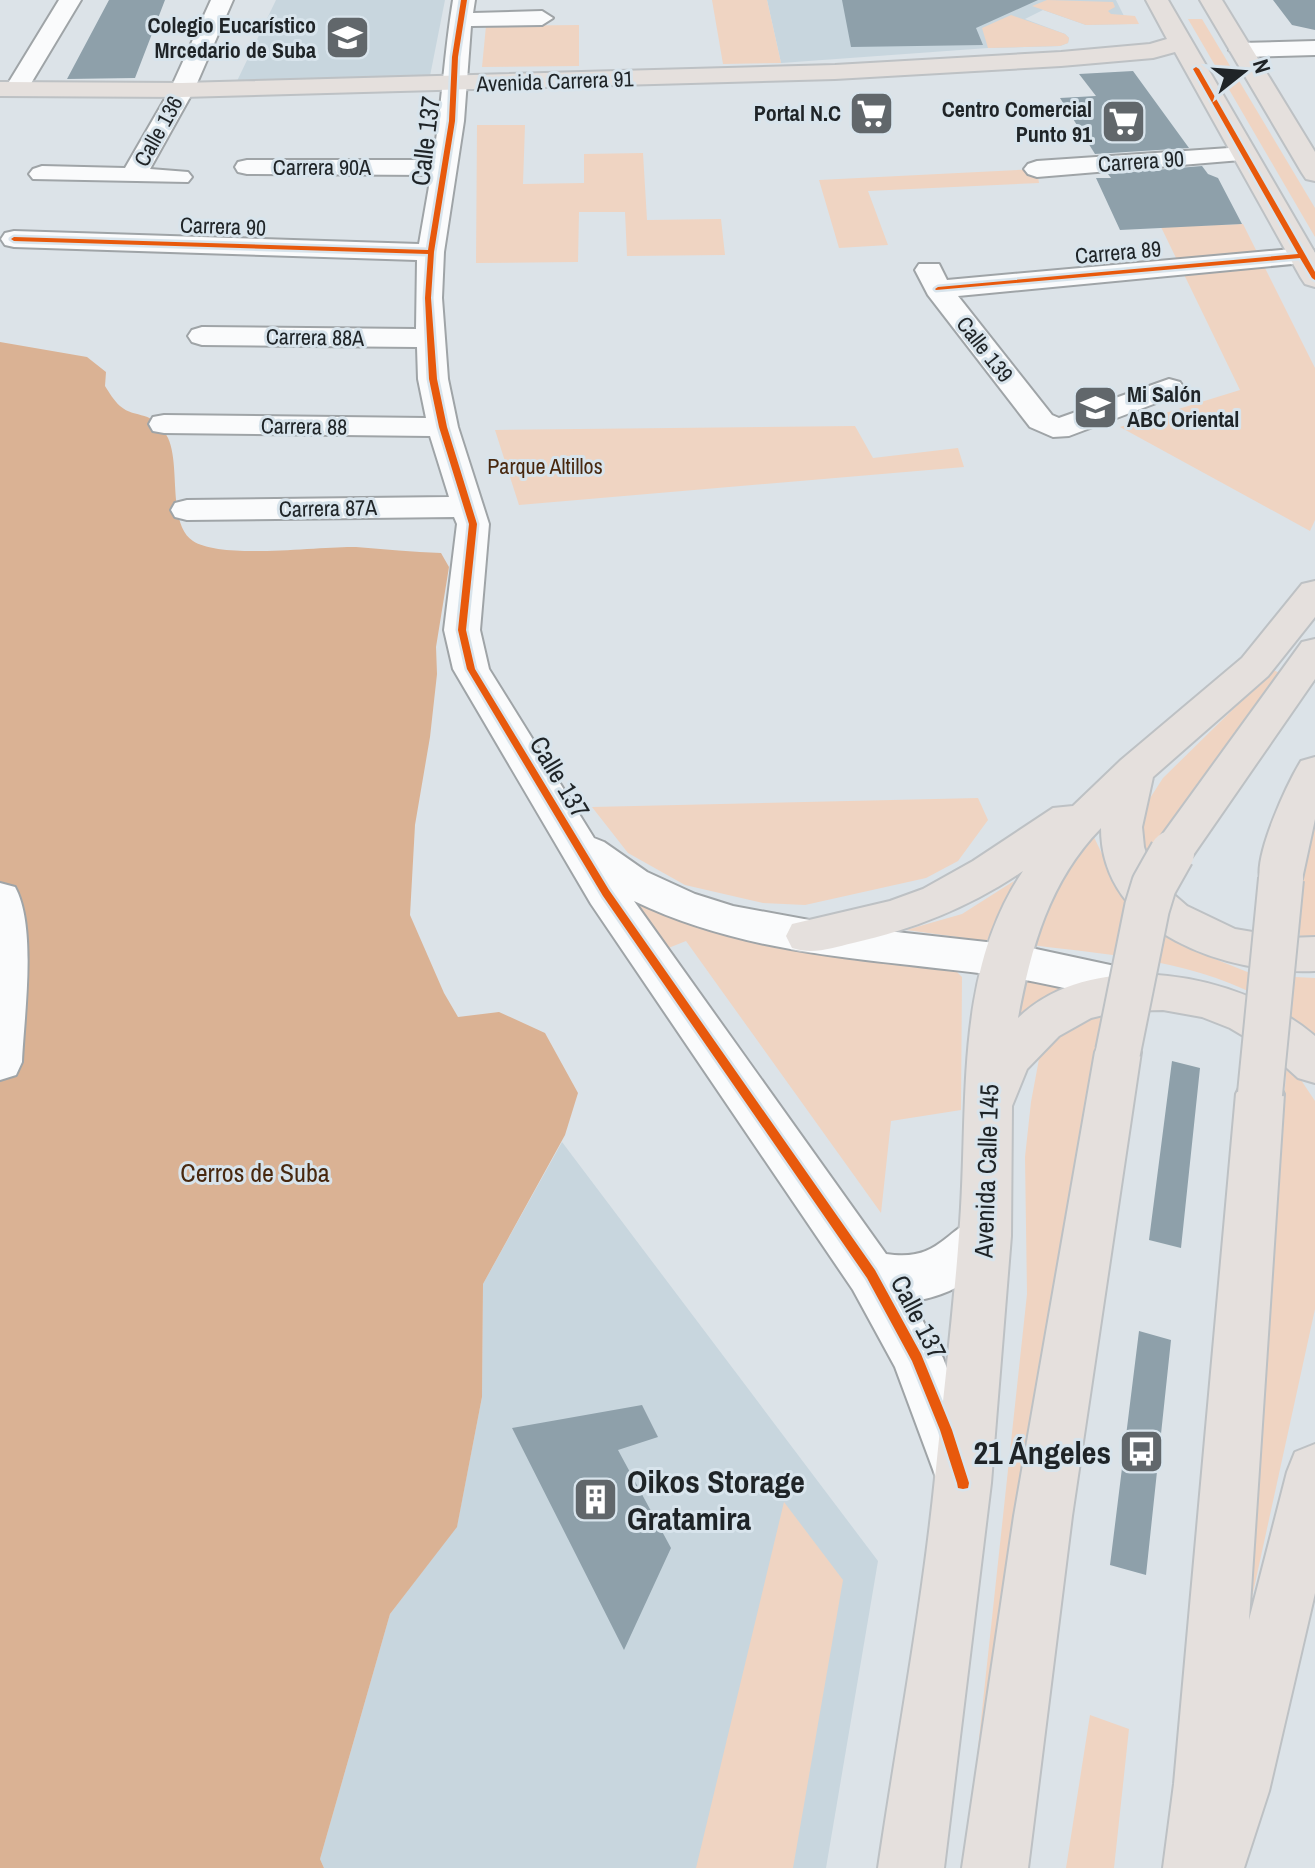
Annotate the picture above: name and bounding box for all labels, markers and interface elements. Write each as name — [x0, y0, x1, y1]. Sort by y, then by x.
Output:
place label: Colegio Eucarístico Mrcedario de Suba — [148, 10, 316, 65]
school or university icon: Colegio Eucarístico Mrcedario de Suba — [323, 14, 371, 62]
north arrow — [1203, 32, 1283, 112]
text: N — [1246, 56, 1278, 77]
street label: Avenida Carrera 91 — [475, 63, 634, 99]
supermarket icon: Portal N.C — [848, 89, 896, 137]
street label: Calle 136 — [126, 90, 190, 172]
street label: Calle 137 — [402, 94, 448, 188]
place label: Centro Comercial Punto 91 — [942, 94, 1093, 149]
place label: Portal N.C — [754, 98, 841, 128]
supermarket icon: Centro Comercial Punto 91 — [1099, 98, 1147, 146]
street label: Carrera 90 — [1097, 143, 1185, 179]
street label: Carrera 90A — [273, 152, 372, 182]
street label: Carrera 90 — [179, 210, 267, 242]
street label: Carrera 89 — [1074, 233, 1162, 271]
street label: Calle 139 — [950, 310, 1020, 388]
street label: Carrera 88A — [266, 321, 365, 353]
place label: Mi Salón ABC Oriental — [1127, 379, 1239, 434]
school or university icon: Mi Salón ABC Oriental — [1072, 383, 1120, 431]
street label: Carrera 88 — [261, 410, 347, 442]
park label: Parque Altillos — [487, 451, 603, 481]
street label: Carrera 87A — [279, 492, 378, 524]
street label: Calle 137 — [522, 729, 598, 825]
street label: Avenida Calle 145 — [965, 1084, 1007, 1259]
park label: Cerros de Suba — [180, 1155, 330, 1190]
street label: Calle 137 — [883, 1269, 955, 1365]
bus stop icon: 21 Ángeles — [1118, 1428, 1166, 1476]
place label: 21 Ángeles — [973, 1431, 1111, 1474]
place label: Oikos Storage Gratamira — [627, 1460, 805, 1540]
building icon: Oikos Storage Gratamira — [572, 1475, 620, 1523]

